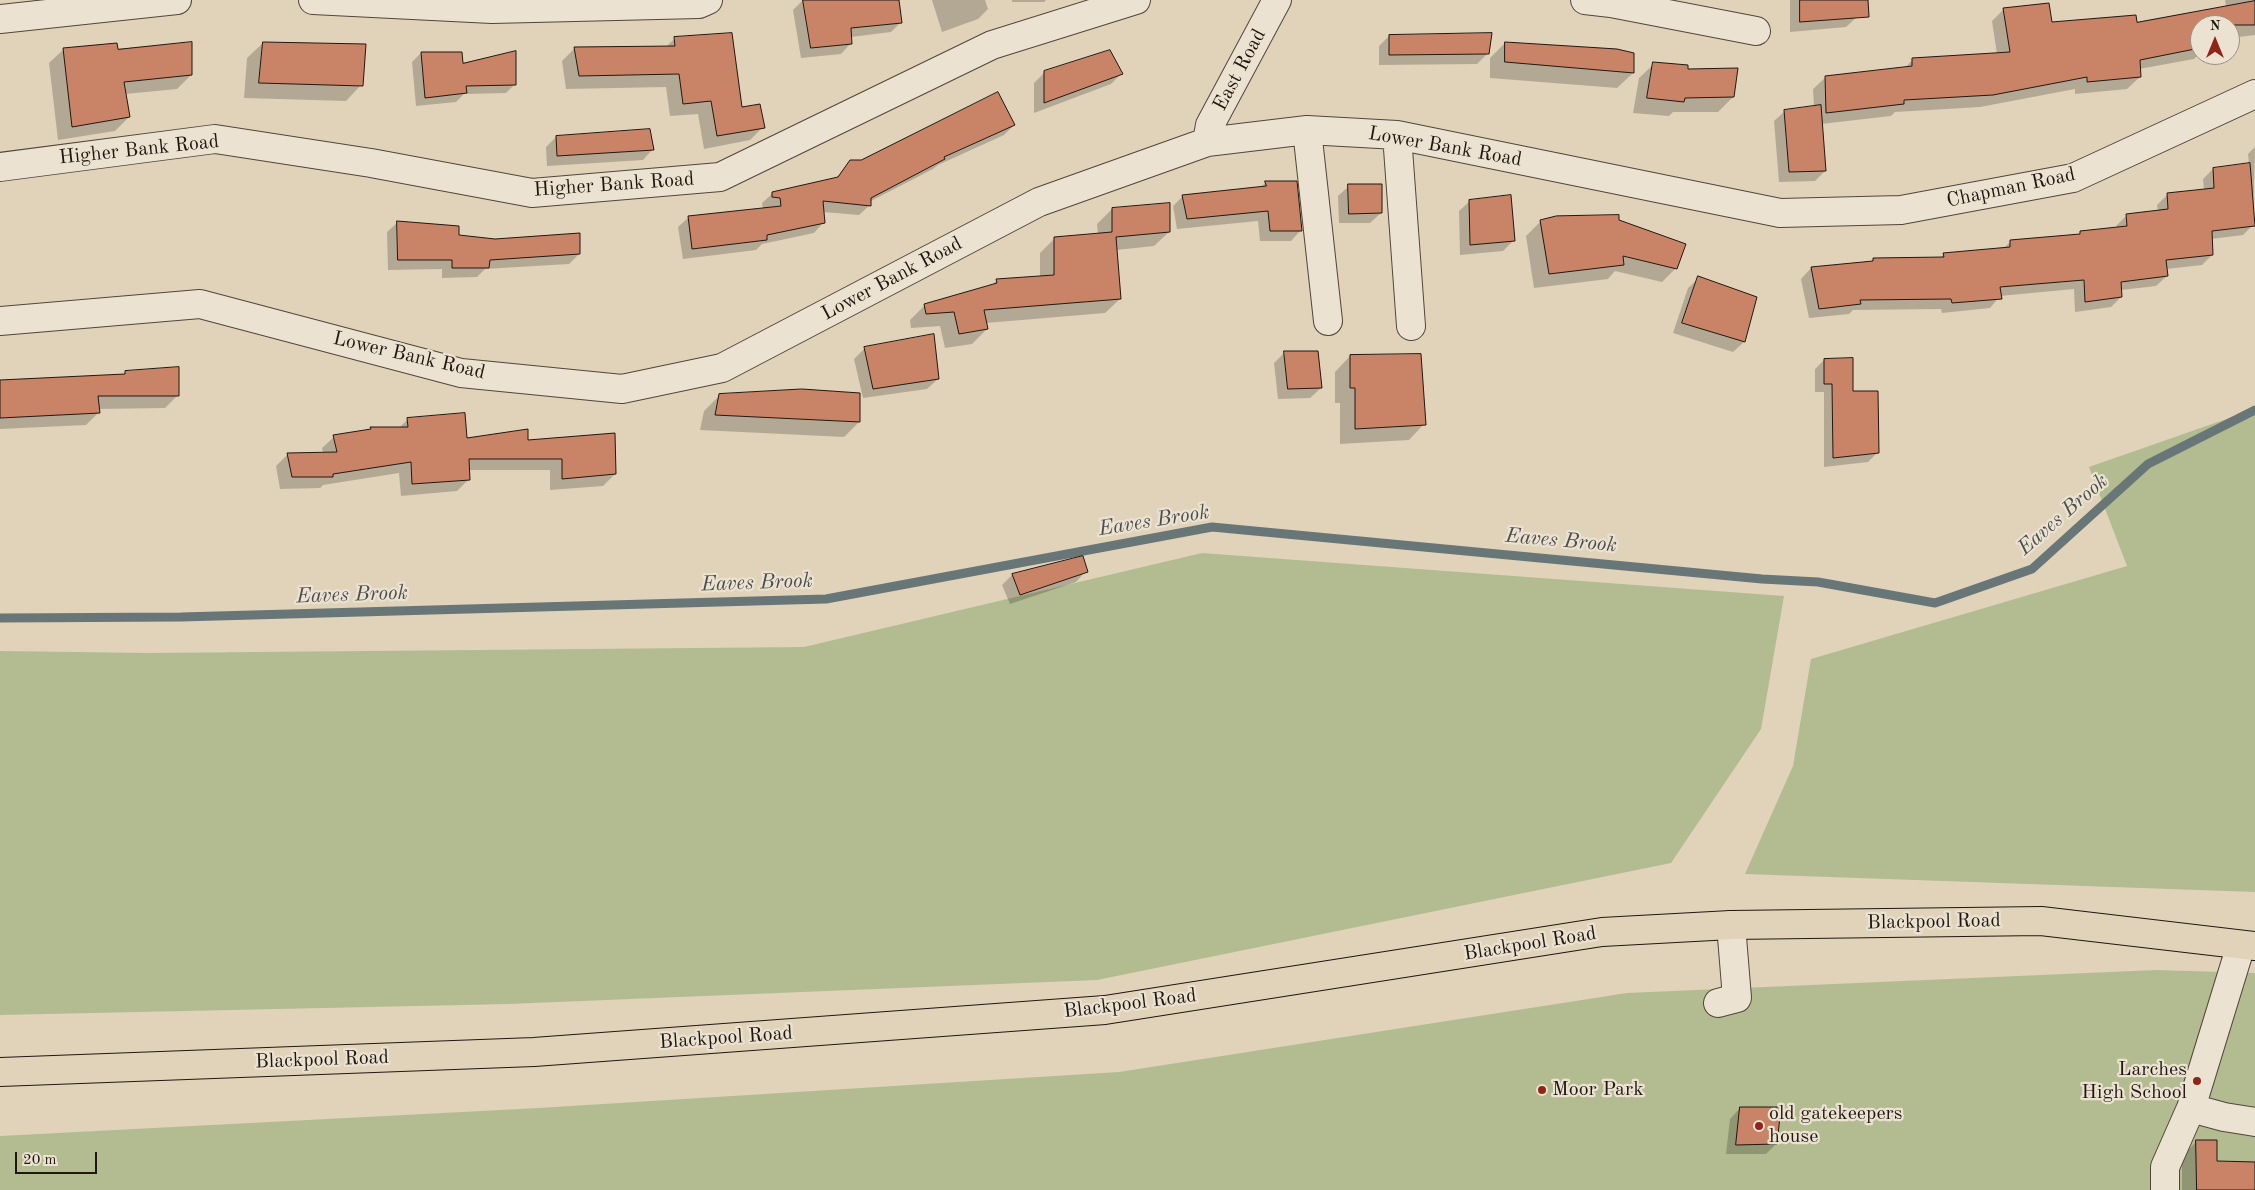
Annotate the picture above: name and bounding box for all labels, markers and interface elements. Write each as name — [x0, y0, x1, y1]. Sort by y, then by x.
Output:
north arrow — [2190, 15, 2240, 65]
text: N — [2210, 19, 2220, 33]
street label: East Road — [1208, 25, 1272, 115]
street label: Lower Bank Road — [1366, 122, 1524, 172]
street label: Higher Bank Road — [58, 130, 220, 170]
street label: Chapman Road — [1944, 163, 2078, 213]
street label: Higher Bank Road — [533, 167, 695, 203]
street label: Lower Bank Road — [818, 232, 966, 326]
street label: Lower Bank Road — [330, 327, 488, 385]
water label: Eaves Brook — [2013, 469, 2113, 561]
water label: Eaves Brook — [1097, 500, 1211, 542]
water label: Eaves Brook — [1504, 524, 1618, 558]
water label: Eaves Brook — [701, 568, 813, 598]
water label: Eaves Brook — [296, 580, 408, 610]
street label: Blackpool Road — [1867, 909, 2001, 935]
street label: Blackpool Road — [1462, 922, 1598, 966]
street label: Blackpool Road — [1062, 984, 1198, 1024]
street label: Blackpool Road — [658, 1021, 794, 1055]
street label: Blackpool Road — [255, 1046, 389, 1074]
place label: Larches High School — [2081, 1058, 2187, 1105]
marker: Larches High School — [2191, 1075, 2203, 1087]
place label: Moor Park — [1552, 1078, 1644, 1102]
marker: Moor Park — [1536, 1084, 1548, 1096]
place label: old gatekeepers house — [1769, 1102, 1902, 1149]
marker: old gatekeepers house — [1753, 1120, 1765, 1132]
scale bar — [18, 1142, 100, 1174]
text: 20 m — [23, 1153, 57, 1168]

